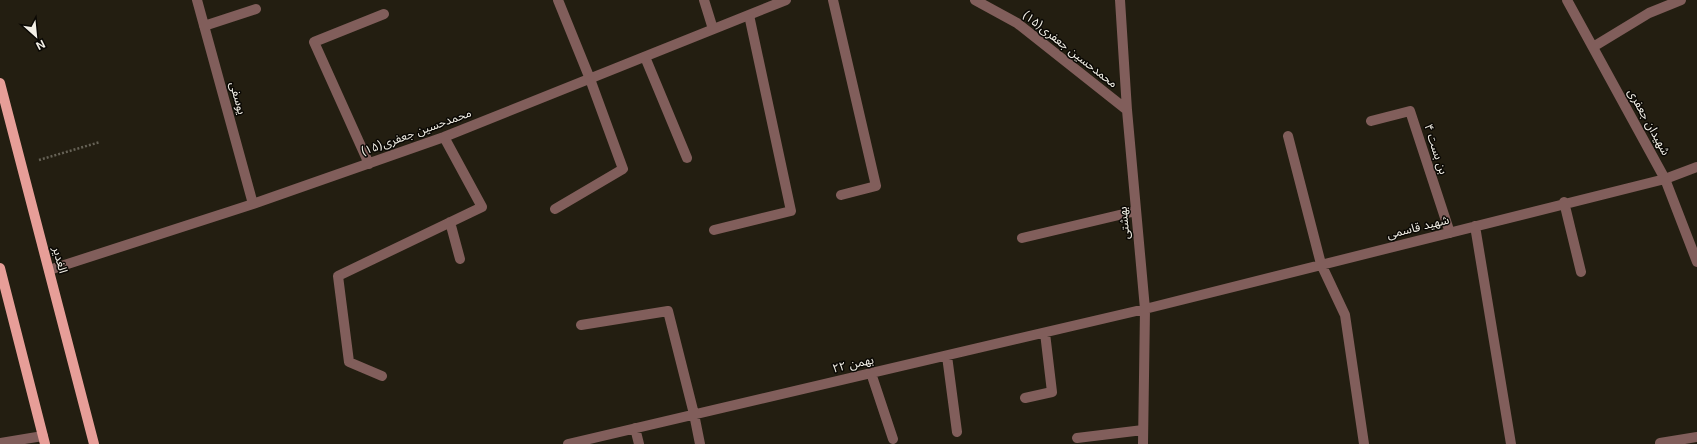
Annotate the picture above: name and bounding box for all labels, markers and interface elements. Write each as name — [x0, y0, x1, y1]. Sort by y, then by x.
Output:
street label: محمدحسین جعفری(۱۵) — [1020, 7, 1121, 91]
north arrow — [16, 16, 56, 56]
text: N — [34, 37, 47, 53]
street label: یوسفی — [227, 80, 250, 116]
street label: شهیدان جعفری — [1625, 86, 1674, 158]
street label: محمدحسین جعفری(۱۵) — [358, 105, 473, 159]
street label: بن بست ۴ — [1421, 122, 1452, 176]
street label: بهشتی — [1115, 206, 1132, 240]
street label: شهید قاسمی — [1385, 212, 1451, 242]
street label: الغدیر — [49, 244, 71, 275]
street label: ۲۲ بهمن — [831, 351, 875, 376]

